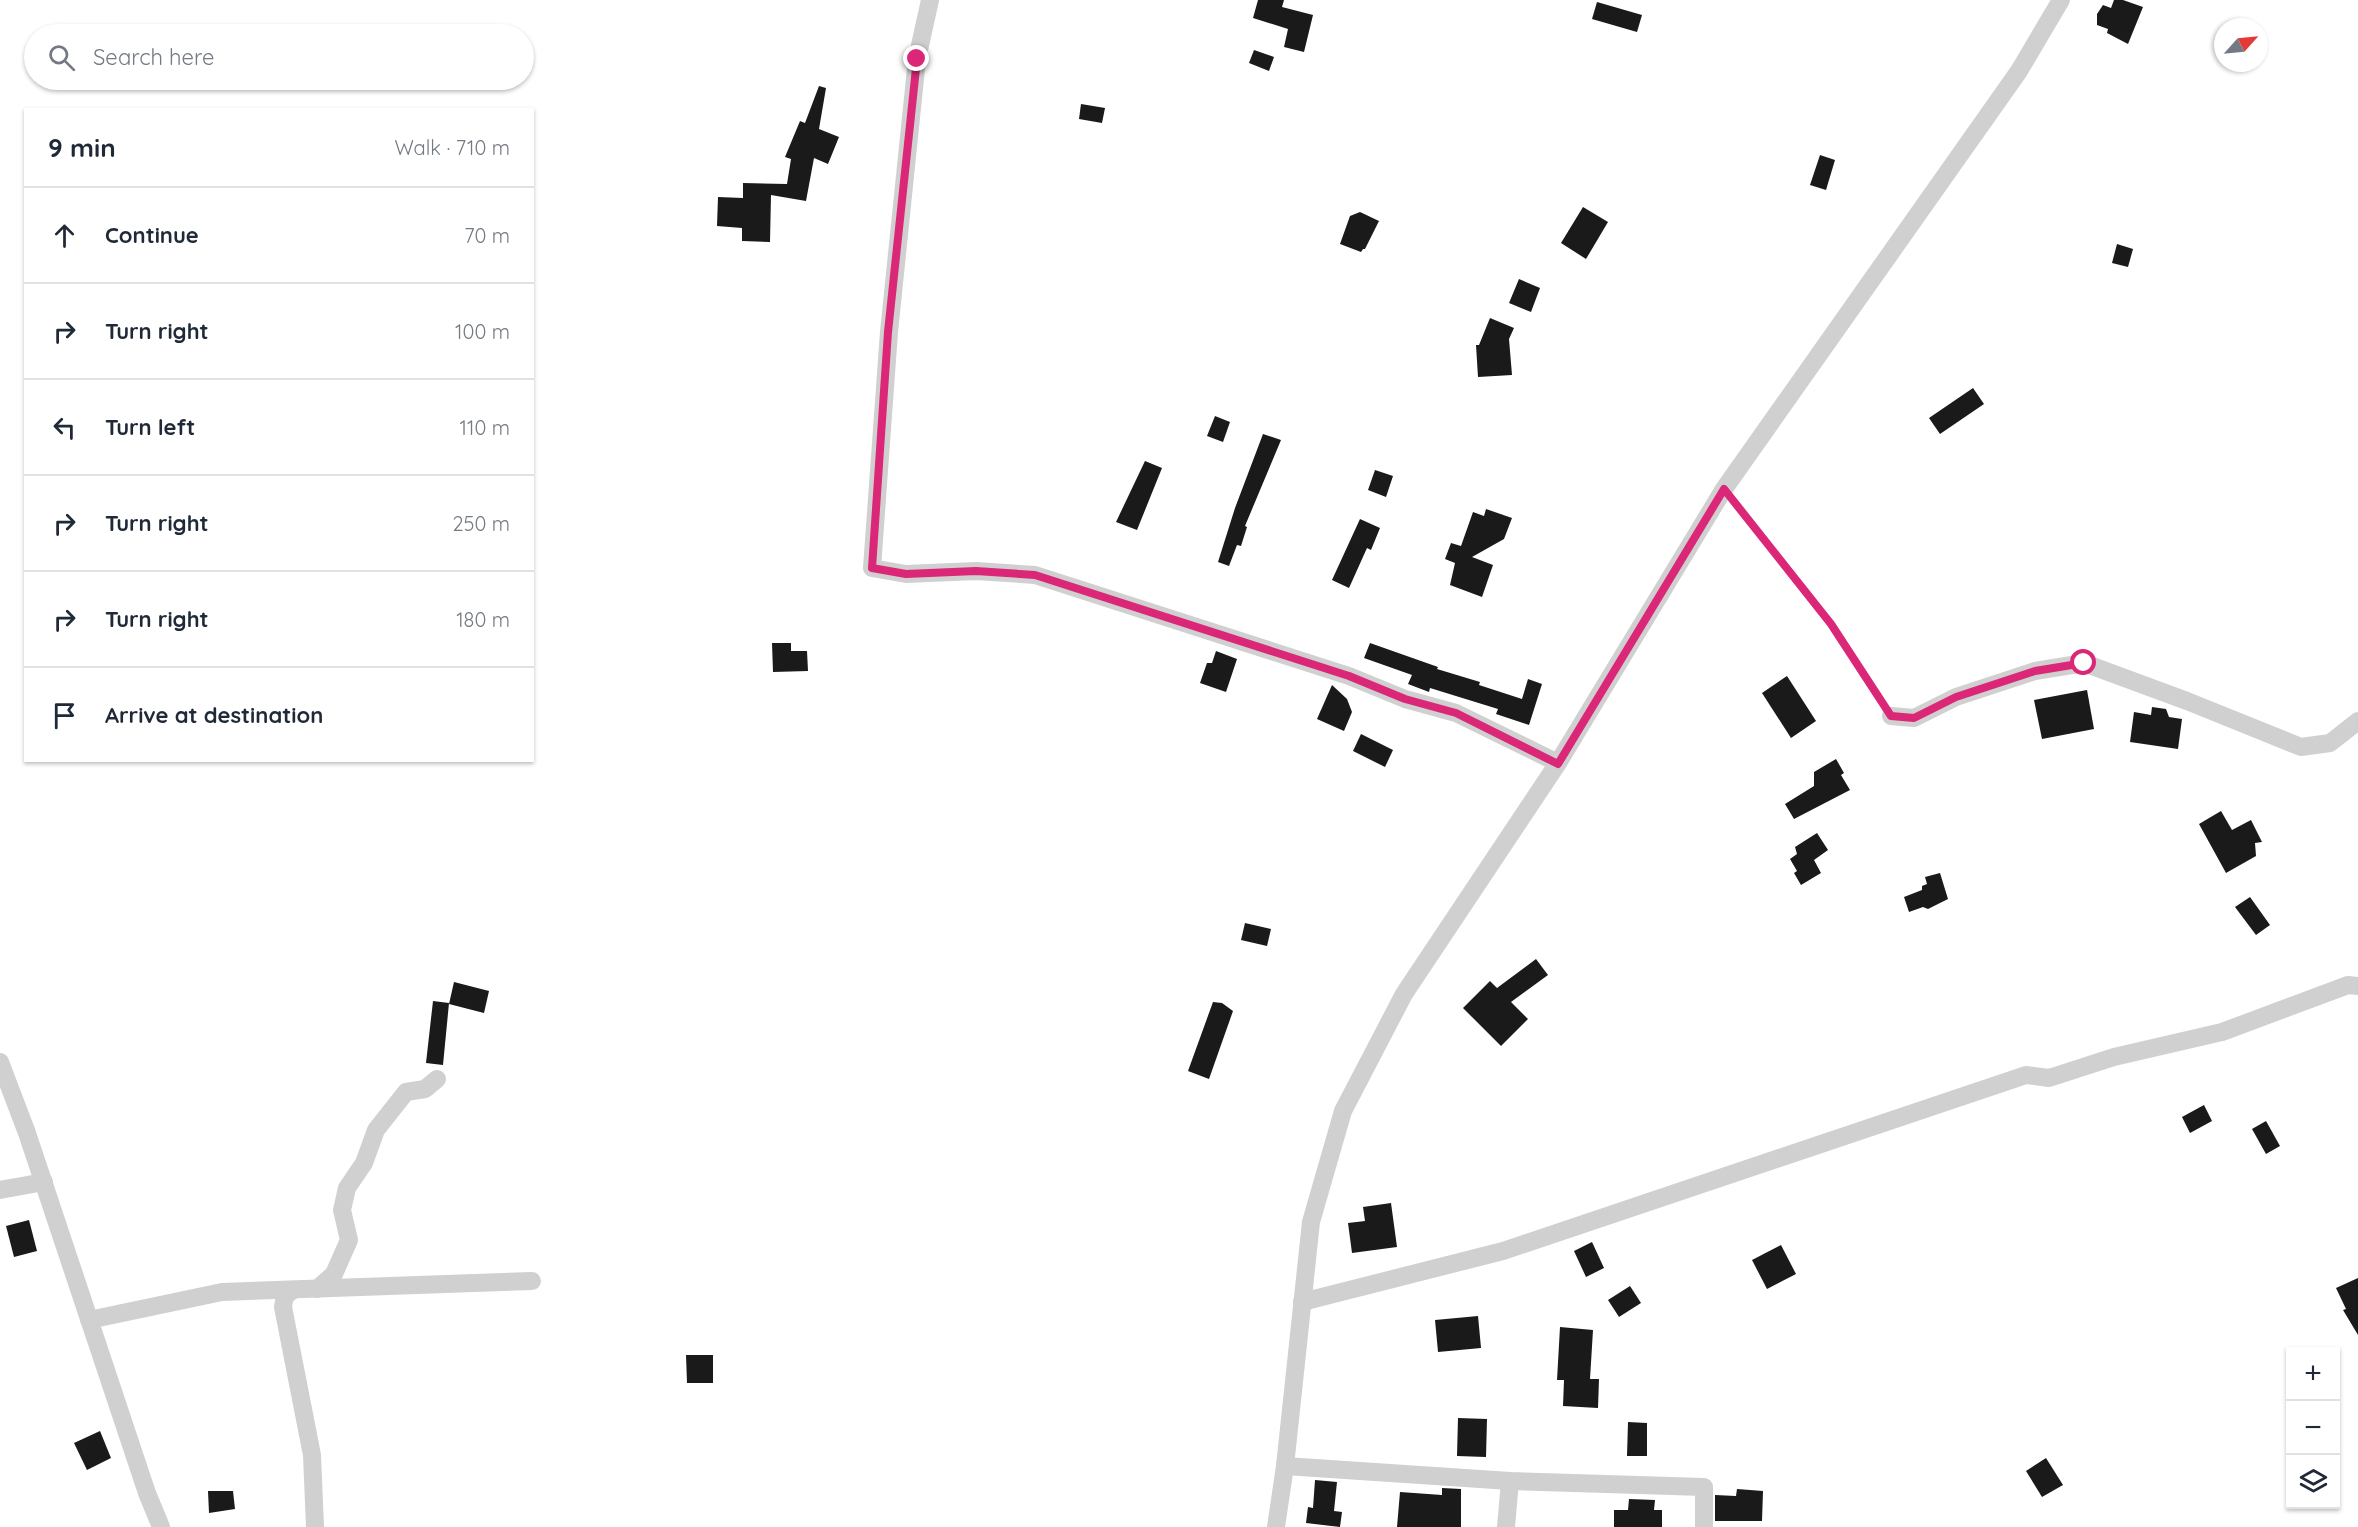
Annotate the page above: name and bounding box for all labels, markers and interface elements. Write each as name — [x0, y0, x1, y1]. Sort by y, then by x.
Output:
north arrow — [2214, 18, 2268, 72]
search box — [24, 24, 534, 90]
icon: search — [45, 41, 78, 74]
text: Search here — [93, 43, 214, 71]
route end — [903, 45, 929, 71]
text: 9 min — [48, 131, 116, 164]
text: Walk · 710 m — [394, 135, 510, 160]
icon: ahead — [48, 219, 81, 252]
text: Continue — [105, 221, 199, 249]
text: 70 m — [464, 223, 510, 248]
icon: right — [48, 315, 81, 348]
text: Turn right — [105, 317, 209, 345]
text: 100 m — [455, 319, 510, 344]
icon: left — [48, 411, 81, 444]
text: Turn left — [105, 413, 195, 441]
text: 110 m — [460, 415, 510, 440]
icon: right — [48, 507, 81, 540]
text: Turn right — [105, 509, 209, 537]
text: 250 m — [452, 511, 510, 536]
icon: right — [48, 603, 81, 636]
text: Turn right — [105, 605, 209, 633]
text: 180 m — [456, 607, 510, 632]
route start — [2070, 649, 2096, 675]
icon: arrive — [48, 699, 81, 732]
text: Arrive at destination — [105, 701, 323, 729]
map controls — [2286, 1347, 2340, 1509]
button: + — [2286, 1347, 2340, 1401]
button: − — [2286, 1401, 2340, 1455]
button: layers — [2286, 1455, 2340, 1509]

